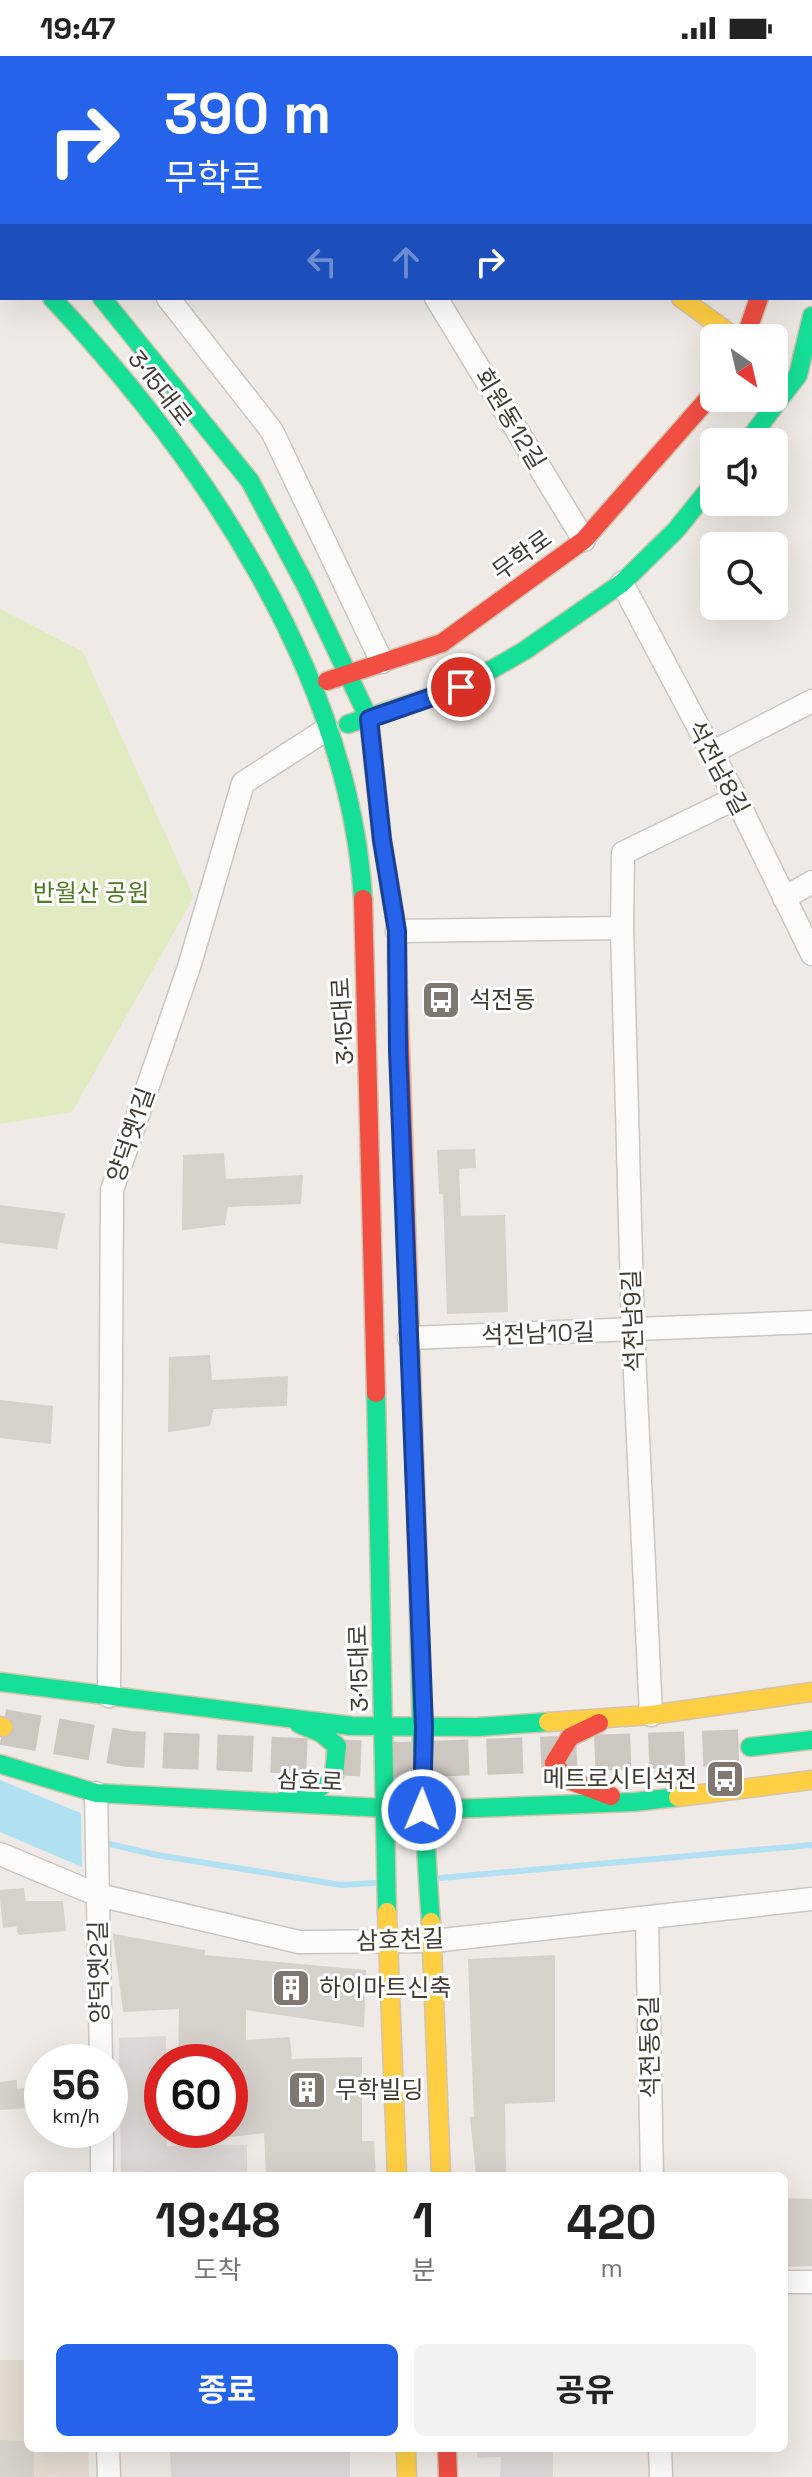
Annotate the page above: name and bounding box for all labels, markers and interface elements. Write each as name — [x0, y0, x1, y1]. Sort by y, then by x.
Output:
text: 19:47 — [40, 9, 115, 48]
text: 390 m — [164, 78, 331, 149]
icon: right — [32, 88, 136, 192]
text: 무학로 — [164, 155, 263, 201]
icon: left — [300, 240, 344, 284]
icon: ahead — [384, 240, 428, 284]
icon: right — [468, 240, 512, 284]
north arrow — [700, 324, 788, 412]
map controls — [700, 324, 788, 620]
street label: 3·15대로 — [121, 344, 200, 432]
street label: 회원동12길 — [468, 362, 553, 475]
button: sound — [700, 428, 788, 516]
street label: 무학로 — [486, 523, 558, 587]
button: search — [700, 532, 788, 620]
pin — [427, 653, 495, 721]
icon: arrive — [439, 665, 483, 709]
street label: 석전남8길 — [681, 715, 756, 821]
park label: 반월산 공원 — [33, 877, 149, 908]
street label: 3·15대로 — [325, 976, 360, 1066]
bus stop icon: 석전동 — [420, 979, 462, 1021]
place label: 석전동 — [469, 984, 535, 1015]
street label: 양덕옛1길 — [100, 1083, 161, 1186]
street label: 석전남9길 — [615, 1269, 650, 1373]
street label: 석전남10길 — [481, 1316, 595, 1351]
street label: 3·15대로 — [342, 1624, 375, 1712]
bus stop icon: 메트로시티석전 — [704, 1758, 746, 1800]
street label: 삼호로 — [276, 1763, 344, 1798]
place label: 메트로시티석전 — [542, 1763, 697, 1794]
position arrow — [380, 1768, 464, 1852]
street label: 양덕옛2길 — [82, 1920, 115, 2024]
street label: 삼호천길 — [355, 1922, 445, 1957]
building icon: 하이마트신축 — [270, 1967, 312, 2009]
place label: 하이마트신축 — [319, 1972, 451, 2003]
street label: 석전동6길 — [633, 1995, 666, 2099]
speed limit sign: 60 — [144, 2044, 248, 2148]
text: 56 — [52, 2060, 100, 2111]
building icon: 무학빌딩 — [286, 2069, 328, 2111]
place label: 무학빌딩 — [335, 2074, 423, 2105]
text: km/h — [52, 2103, 100, 2129]
text: 19:48 — [155, 2190, 280, 2251]
text: 1 — [413, 2190, 434, 2251]
text: 420 — [567, 2192, 657, 2253]
text: m — [600, 2251, 623, 2285]
text: 도착 — [194, 2253, 242, 2287]
text: 분 — [411, 2253, 435, 2287]
button: 종료 — [56, 2344, 398, 2436]
button: 공유 — [414, 2344, 756, 2436]

